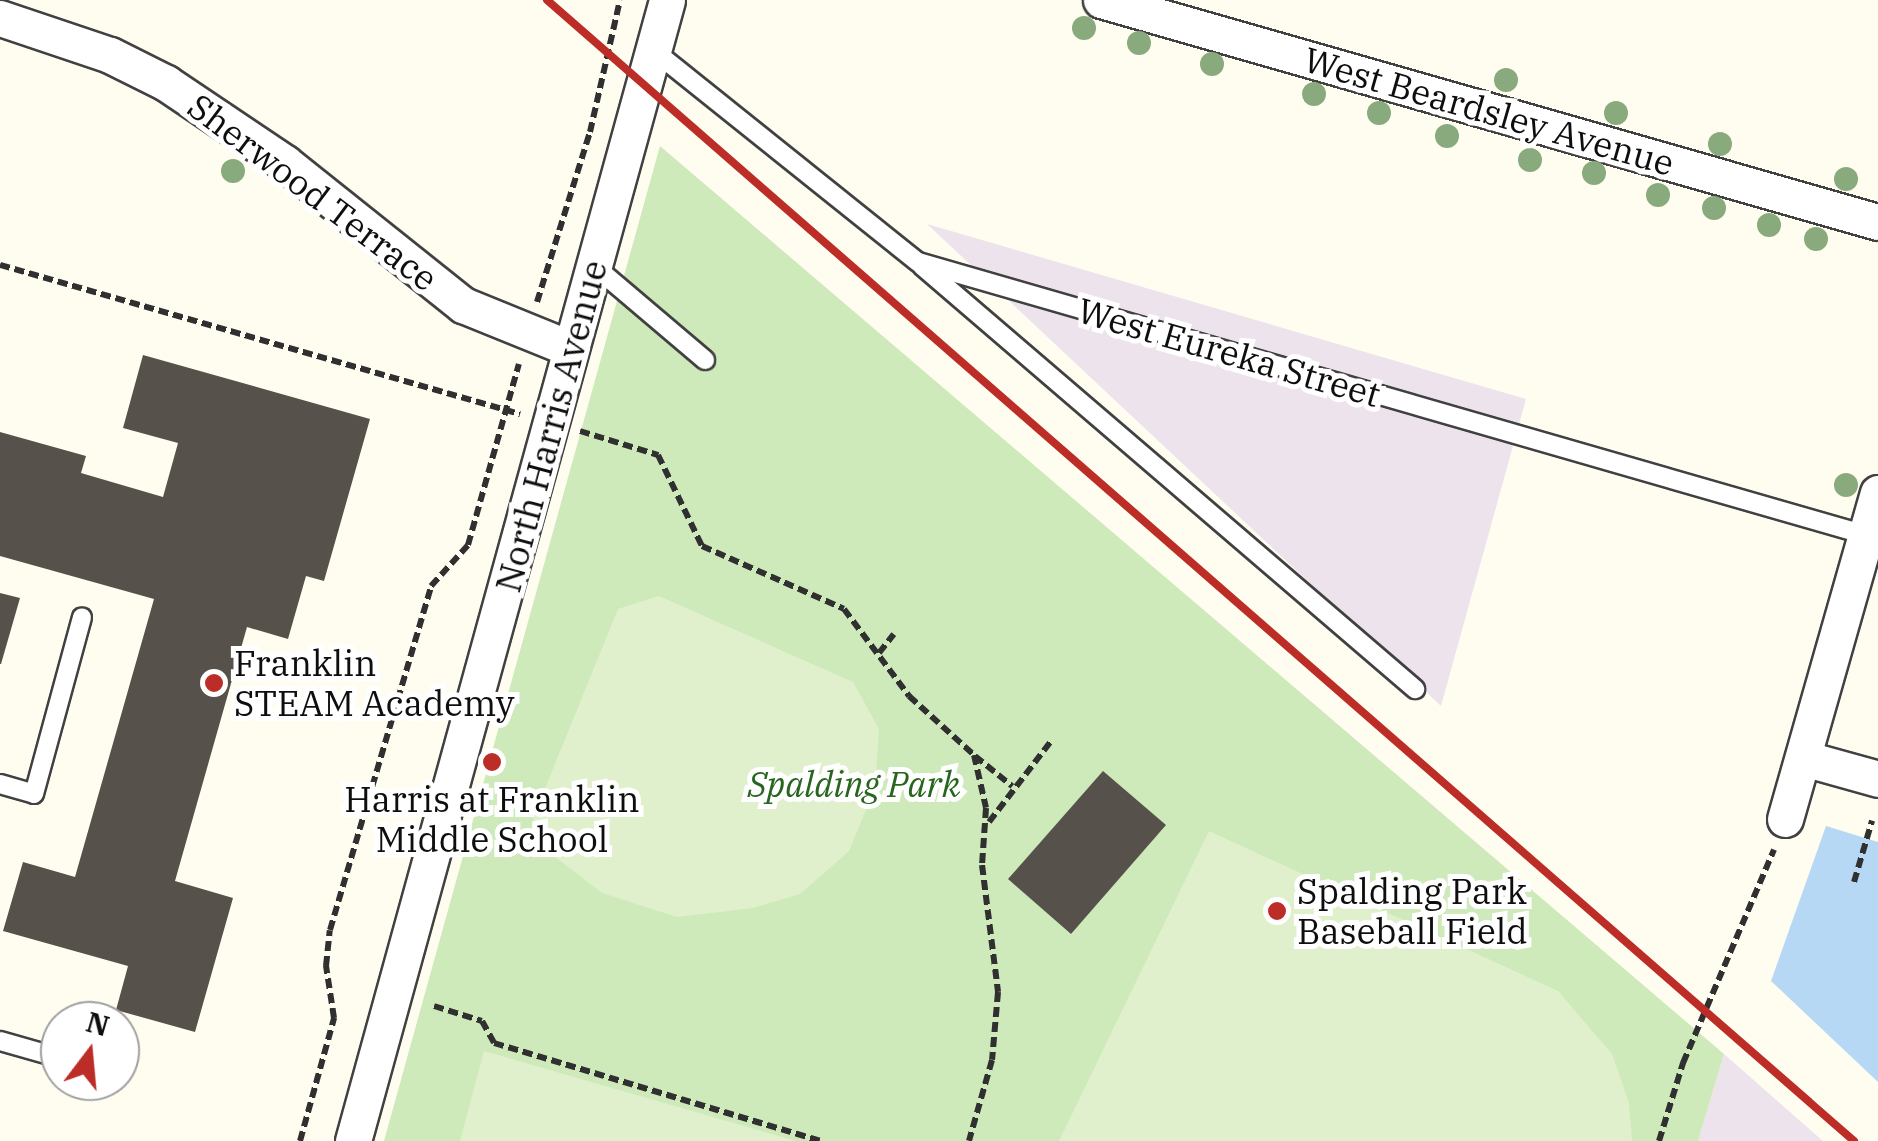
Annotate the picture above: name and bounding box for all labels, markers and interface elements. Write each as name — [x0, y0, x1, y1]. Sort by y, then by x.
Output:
street label: West Beardsley Avenue — [1299, 38, 1679, 184]
street label: Sherwood Terrace — [180, 85, 446, 299]
street label: North Harris Avenue — [486, 255, 616, 597]
street label: West Eureka Street — [1073, 289, 1385, 415]
place label: Franklin STEAM Academy — [234, 642, 515, 724]
marker: Franklin STEAM Academy — [203, 672, 225, 694]
marker: Harris at Franklin Middle School — [481, 751, 503, 773]
park label: Spalding Park — [748, 763, 960, 805]
place label: Harris at Franklin Middle School — [344, 778, 640, 860]
place label: Spalding Park Baseball Field — [1297, 870, 1528, 952]
marker: Spalding Park Baseball Field — [1266, 900, 1288, 922]
north arrow — [40, 1001, 140, 1101]
text: N — [82, 1003, 114, 1044]

